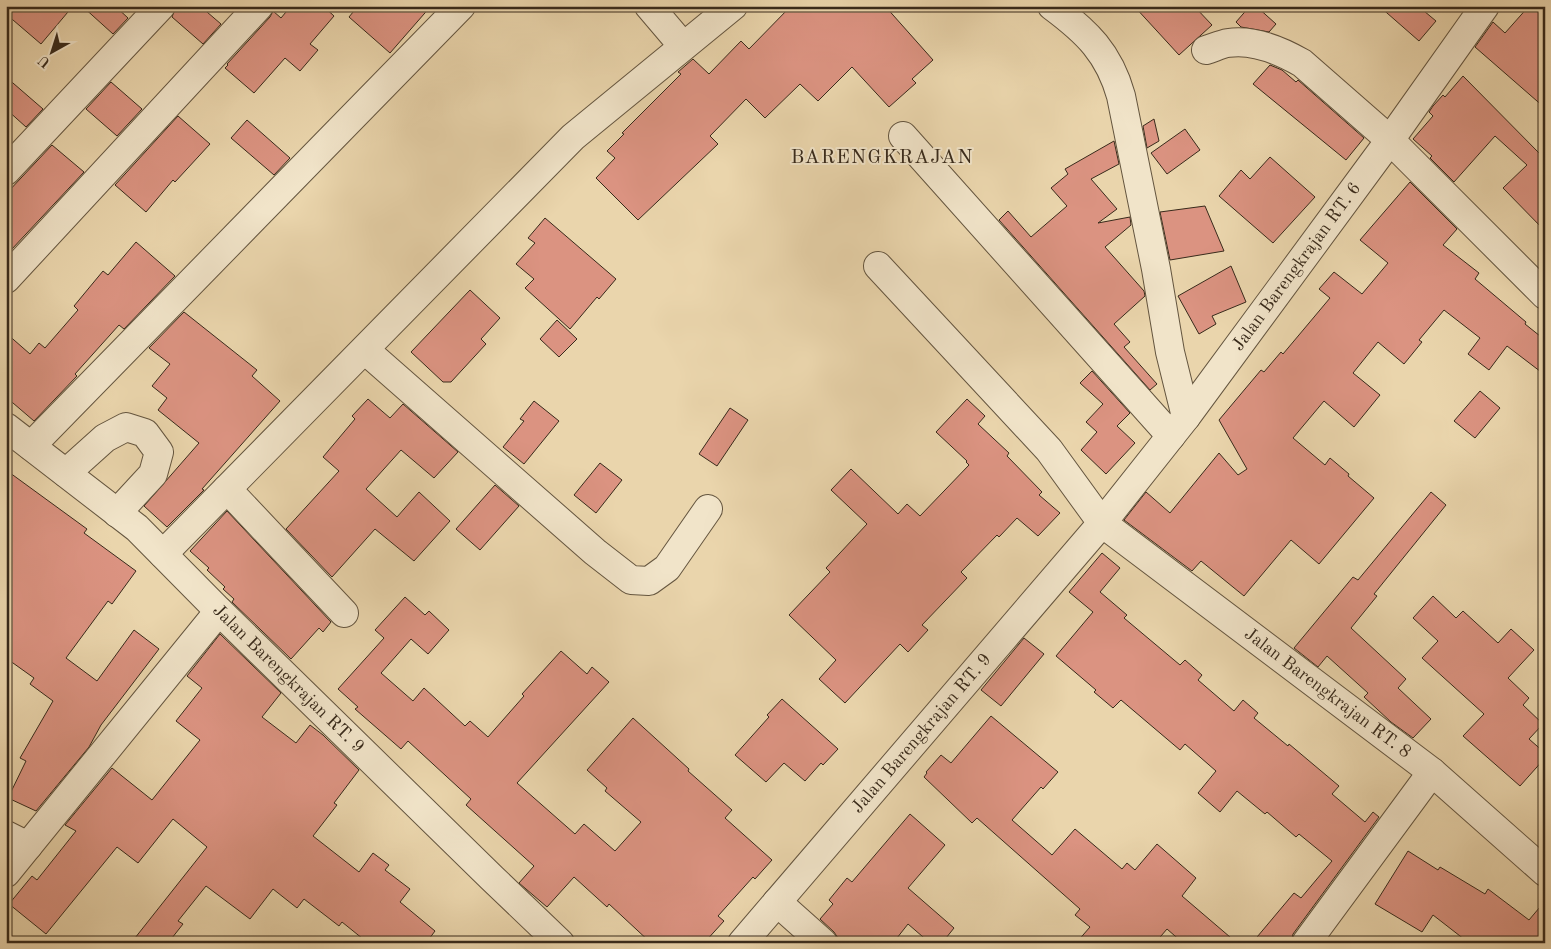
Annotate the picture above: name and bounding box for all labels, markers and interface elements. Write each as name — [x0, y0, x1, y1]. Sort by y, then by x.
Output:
north arrow — [28, 28, 78, 78]
text: U — [36, 52, 53, 70]
district label: BARENGKRAJAN — [790, 148, 974, 168]
street label: Jalan Barengkrajan RT. 6 — [1229, 179, 1364, 354]
street label: Jalan Barengkrajan RT. 9 — [209, 601, 367, 756]
street label: Jalan Barengkrajan RT. 8 — [1241, 625, 1414, 762]
street label: Jalan Barengkrajan RT. 9 — [848, 650, 995, 817]

